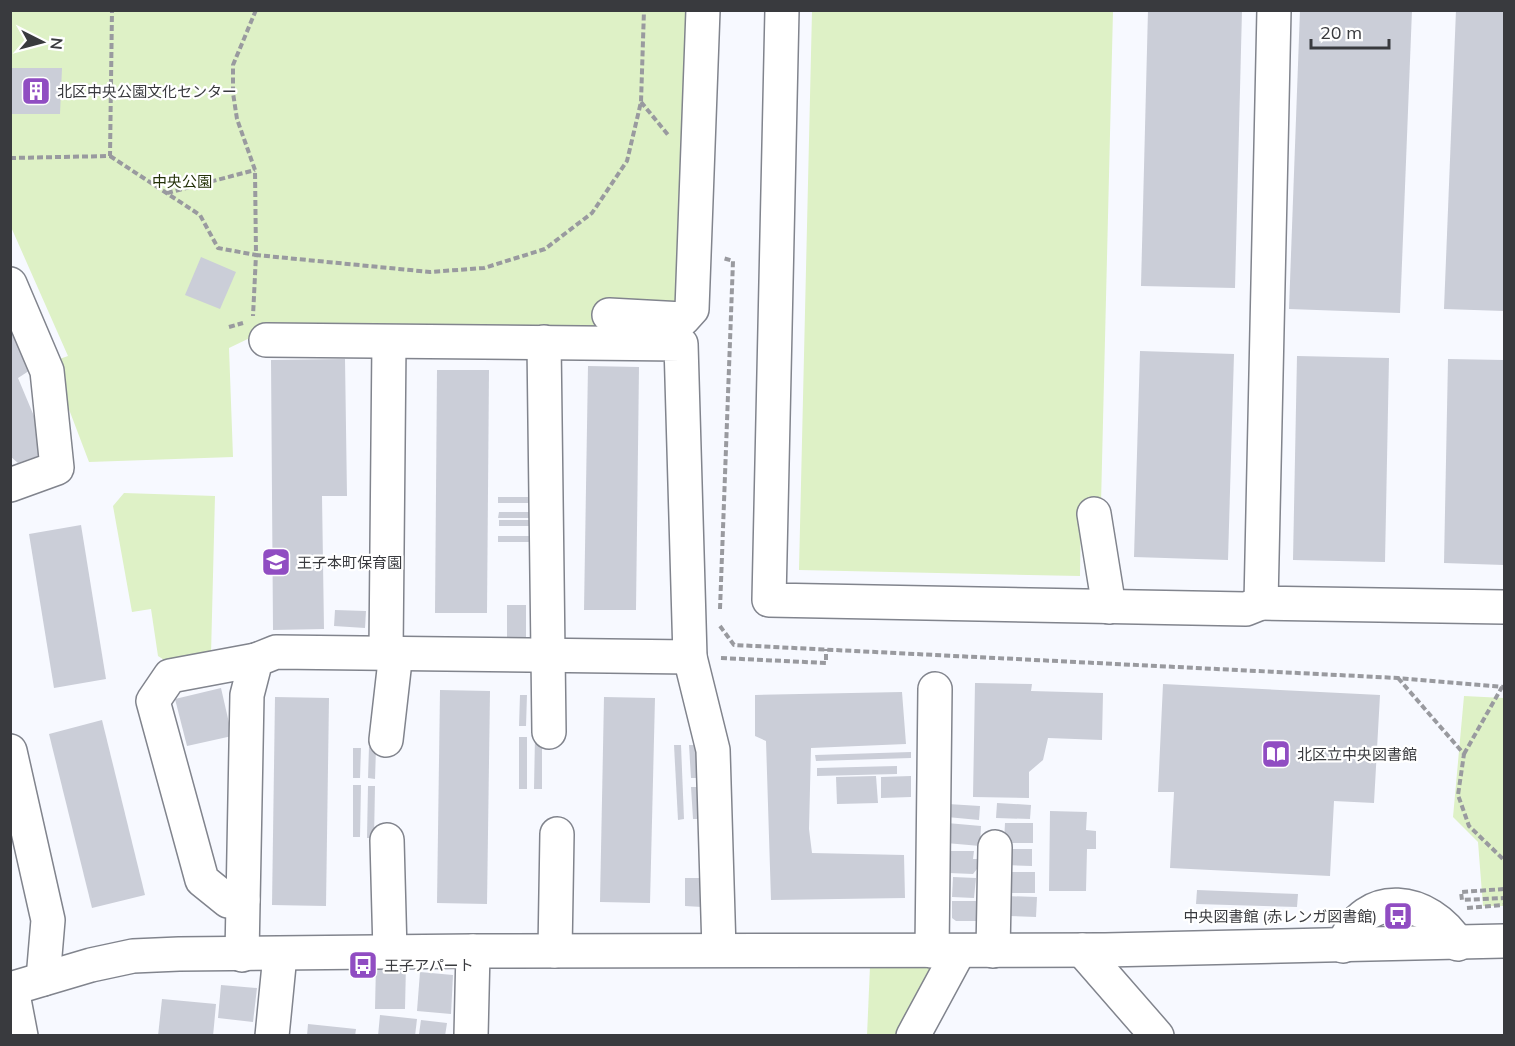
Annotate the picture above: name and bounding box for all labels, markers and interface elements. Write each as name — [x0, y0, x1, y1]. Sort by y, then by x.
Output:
north arrow — [12, 12, 72, 72]
scale bar — [1311, 12, 1389, 50]
text: 20 m — [1320, 21, 1362, 44]
text: N — [46, 37, 67, 51]
building icon: 北区中央公園文化センター — [20, 75, 52, 107]
place label: 北区中央公園文化センター — [57, 82, 237, 101]
park label: 中央公園 — [152, 172, 212, 191]
school or university icon: 王子本町保育園 — [260, 546, 292, 578]
place label: 王子本町保育園 — [297, 553, 402, 572]
library icon: 北区立中央図書館 — [1260, 738, 1292, 770]
place label: 北区立中央図書館 — [1297, 745, 1417, 764]
bus stop icon: 中央図書館 (赤レンガ図書館) — [1382, 900, 1414, 932]
place label: 中央図書館 (赤レンガ図書館) — [1184, 907, 1377, 926]
bus stop icon: 王子アパート — [347, 949, 379, 981]
place label: 王子アパート — [384, 956, 474, 975]

